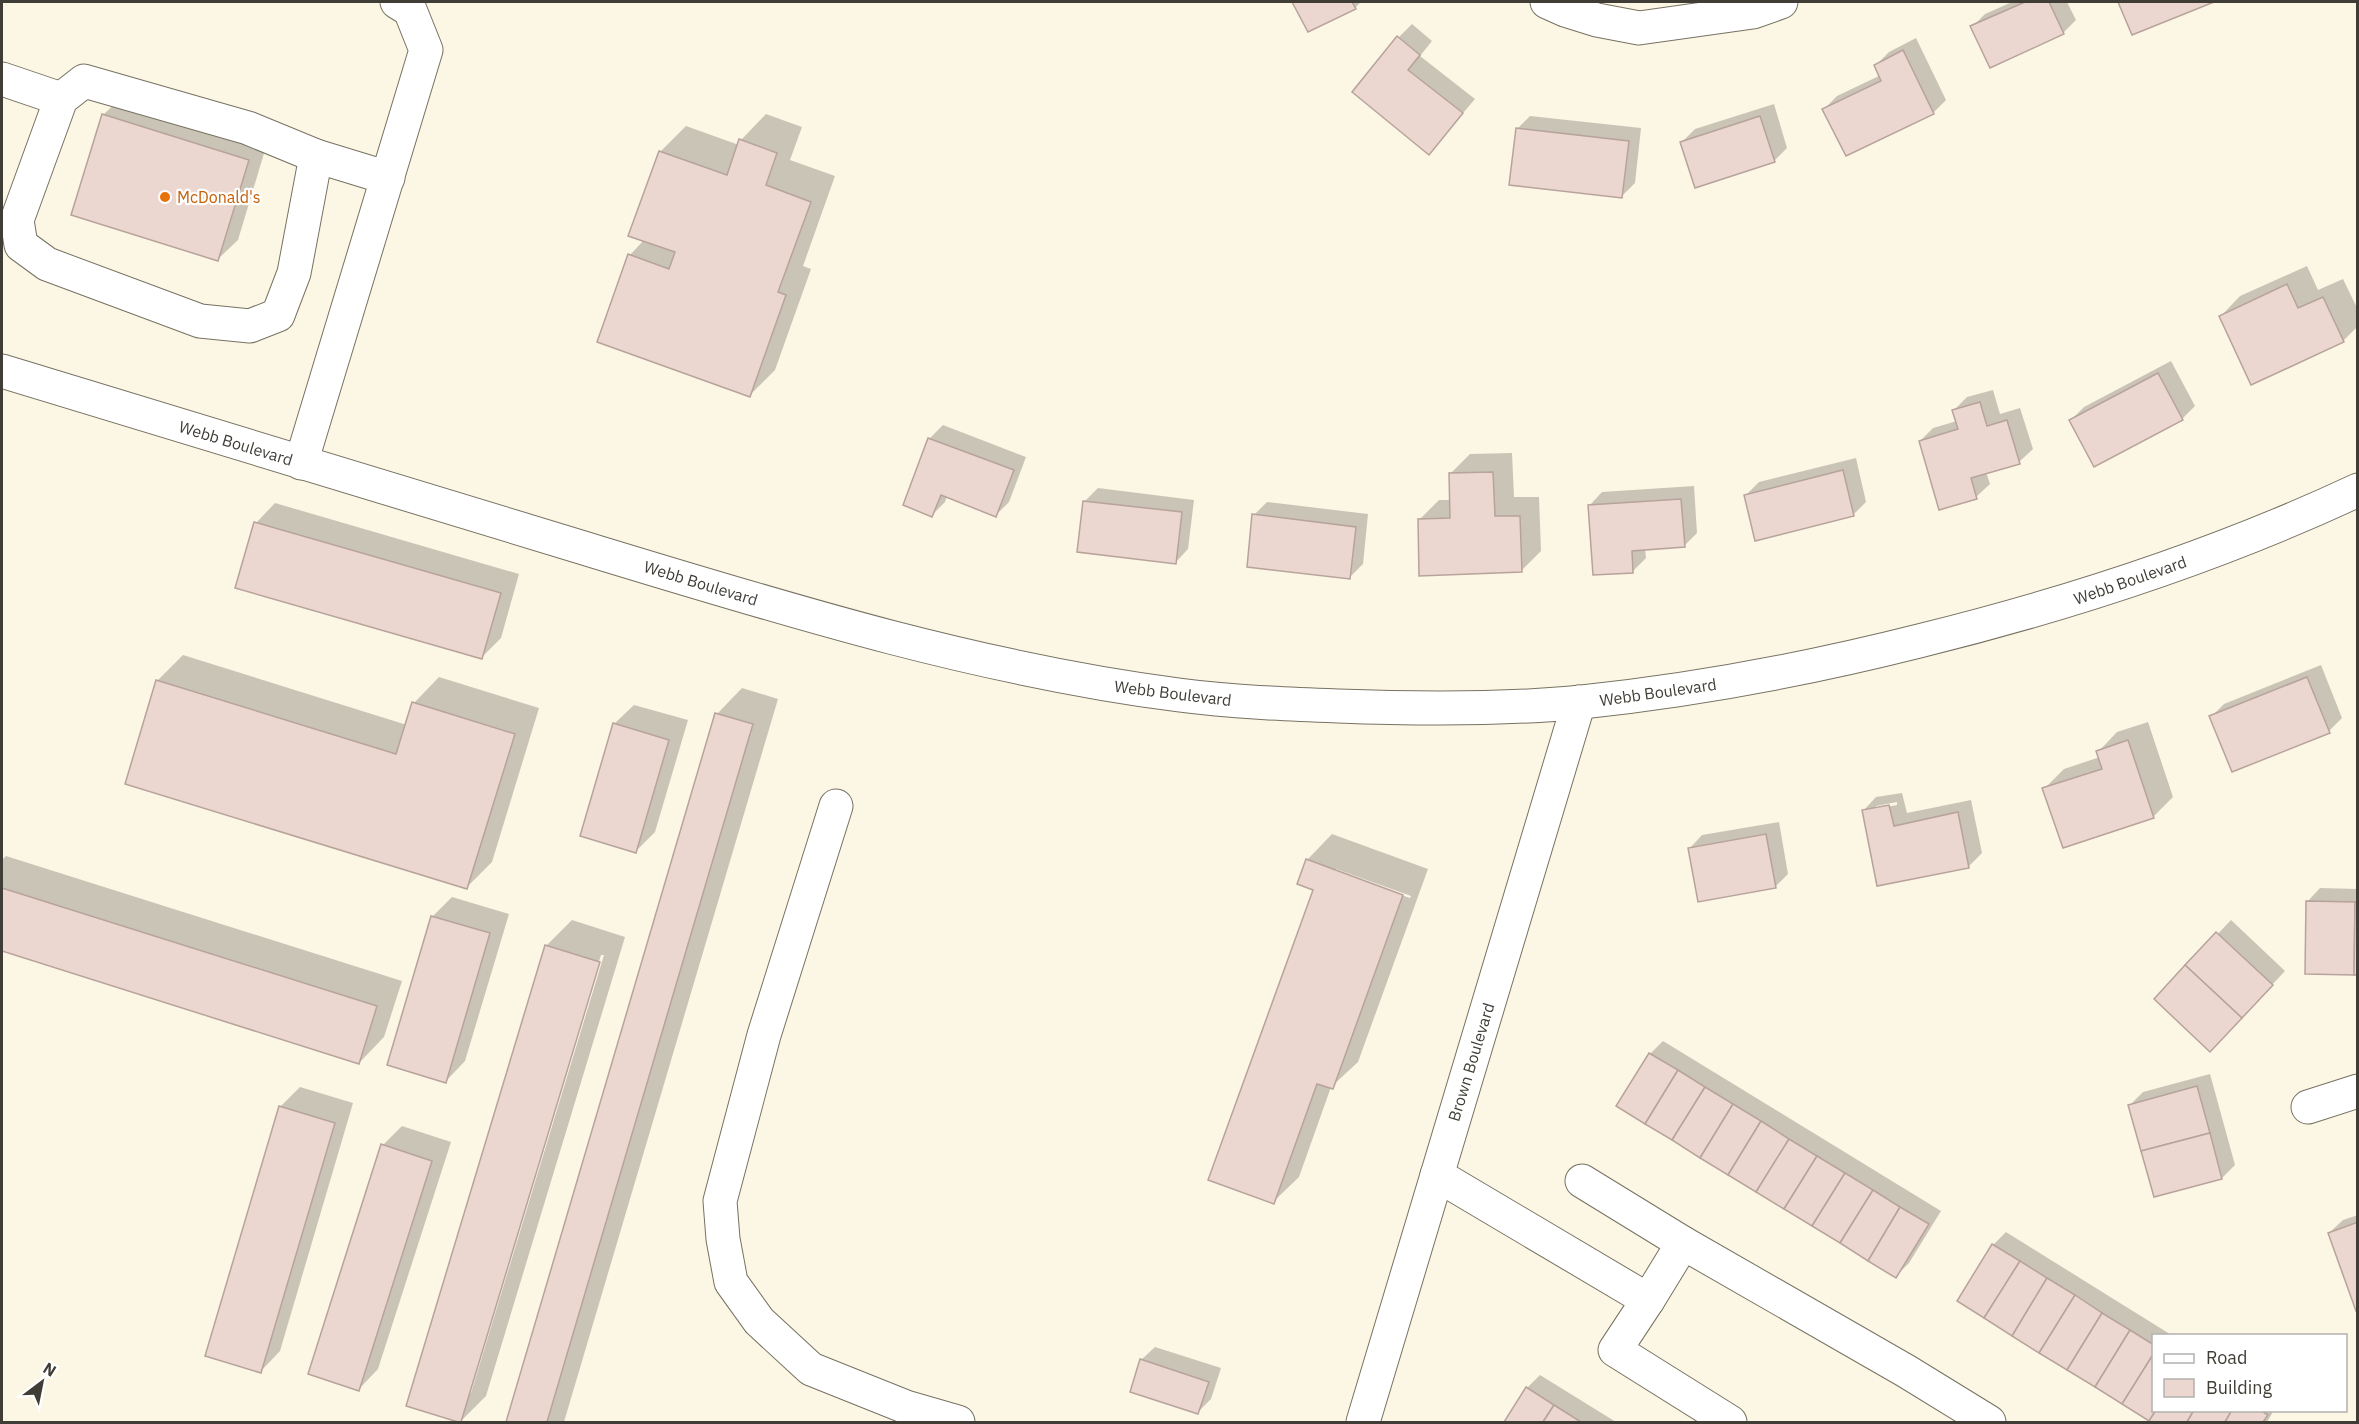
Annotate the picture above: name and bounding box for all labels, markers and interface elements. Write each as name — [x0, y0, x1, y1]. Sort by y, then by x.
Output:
place label: McDonald's — [177, 187, 261, 207]
marker: McDonald's — [158, 190, 172, 204]
street label: Webb Boulevard — [177, 416, 295, 470]
street label: Webb Boulevard — [2071, 551, 2189, 609]
street label: Webb Boulevard — [642, 556, 760, 610]
street label: Webb Boulevard — [1598, 674, 1718, 710]
street label: Webb Boulevard — [1113, 676, 1233, 710]
street label: Brown Boulevard — [1443, 1000, 1499, 1124]
legend — [2152, 1334, 2347, 1412]
text: Road — [2206, 1346, 2247, 1369]
north arrow — [12, 1352, 72, 1412]
text: N — [40, 1358, 60, 1381]
text: Building — [2206, 1376, 2273, 1399]

